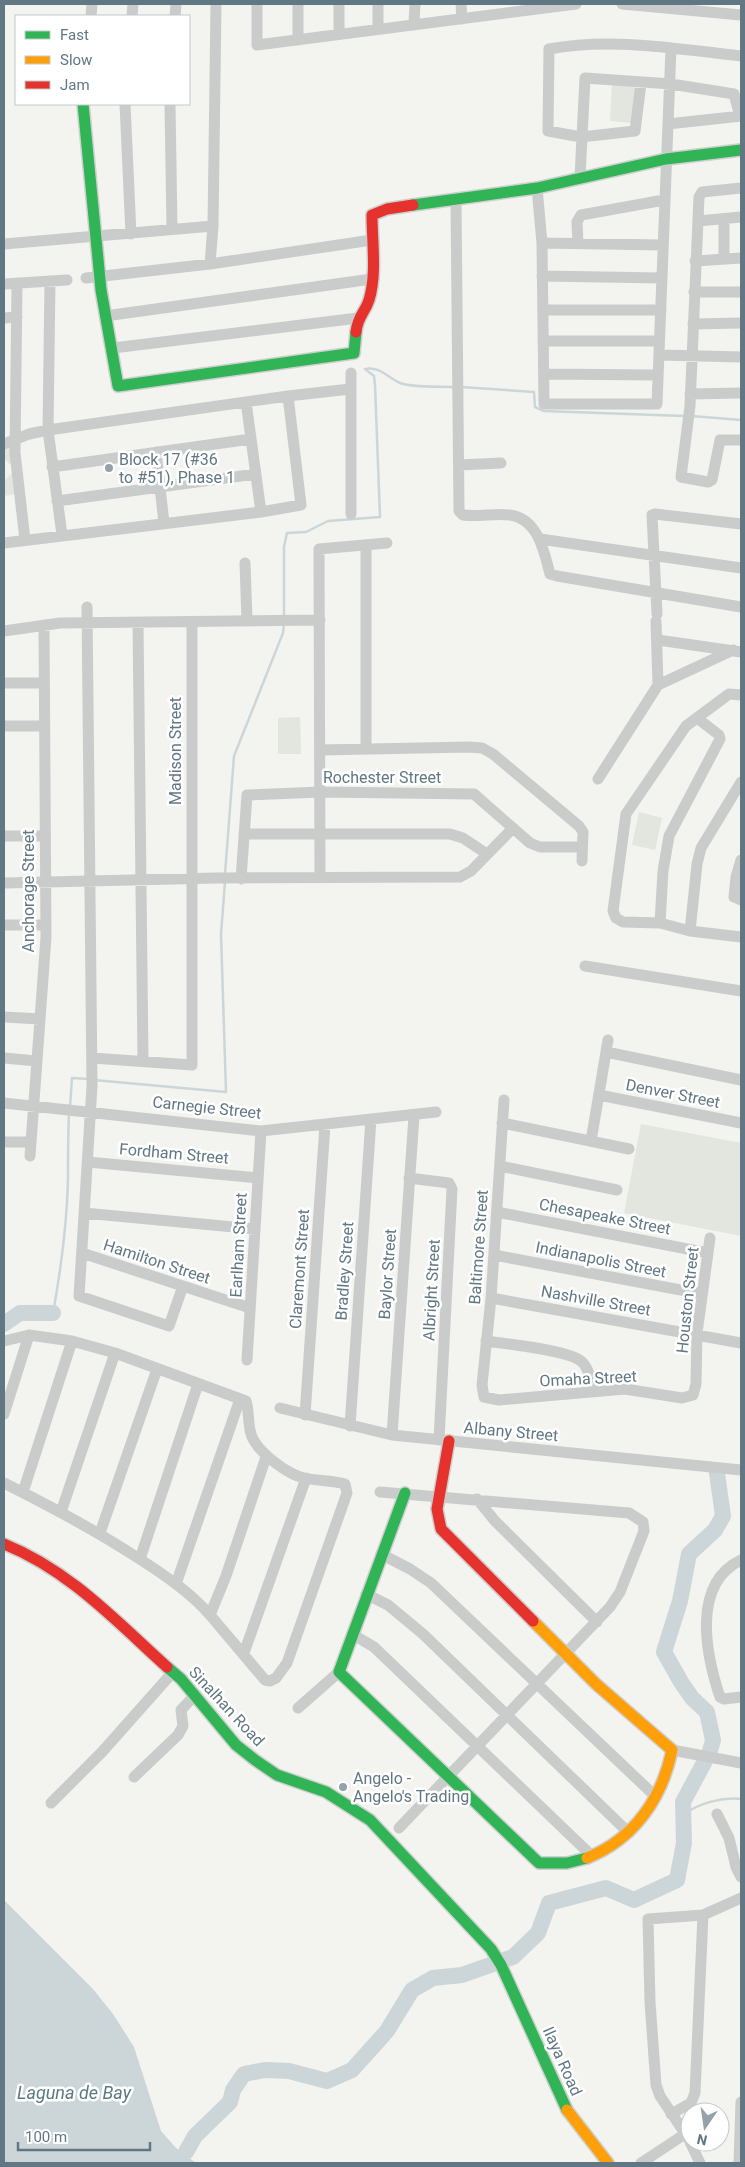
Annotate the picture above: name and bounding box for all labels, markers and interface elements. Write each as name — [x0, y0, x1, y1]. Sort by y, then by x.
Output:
legend — [15, 15, 190, 105]
text: Fast — [60, 26, 89, 44]
text: Slow — [60, 51, 92, 69]
text: Jam — [60, 76, 90, 94]
place label: Block 17 (#36 to #51), Phase 1 — [119, 450, 235, 487]
marker: Block 17 (#36 to #51), Phase 1 — [103, 462, 115, 474]
street label: Madison Street — [166, 697, 185, 805]
street label: Rochester Street — [323, 768, 441, 787]
street label: Anchorage Street — [19, 829, 38, 953]
street label: Denver Street — [624, 1075, 722, 1112]
street label: Carnegie Street — [152, 1092, 262, 1123]
street label: Fordham Street — [118, 1139, 229, 1168]
street label: Baltimore Street — [465, 1189, 492, 1305]
street label: Earlham Street — [226, 1192, 251, 1298]
street label: Chesapeake Street — [538, 1194, 672, 1239]
street label: Claremont Street — [286, 1208, 313, 1330]
street label: Bradley Street — [332, 1221, 357, 1321]
street label: Baylor Street — [375, 1228, 400, 1320]
street label: Hamilton Street — [101, 1235, 213, 1288]
street label: Indianapolis Street — [534, 1238, 668, 1281]
street label: Albright Street — [419, 1239, 444, 1341]
street label: Houston Street — [672, 1246, 703, 1354]
street label: Nashville Street — [539, 1281, 652, 1320]
street label: Omaha Street — [539, 1366, 637, 1391]
street label: Albany Street — [463, 1418, 559, 1445]
street label: Sinalhan Road — [185, 1663, 268, 1750]
place label: Angelo - Angelo's Trading — [353, 1769, 469, 1806]
marker: Angelo - Angelo's Trading — [337, 1781, 349, 1793]
street label: Ilaya Road — [539, 2024, 586, 2099]
water label: Laguna de Bay — [17, 2082, 132, 2103]
north arrow — [680, 2102, 730, 2152]
scale bar — [18, 2120, 150, 2152]
text: 100 m — [25, 2128, 67, 2146]
text: N — [695, 2131, 709, 2149]

